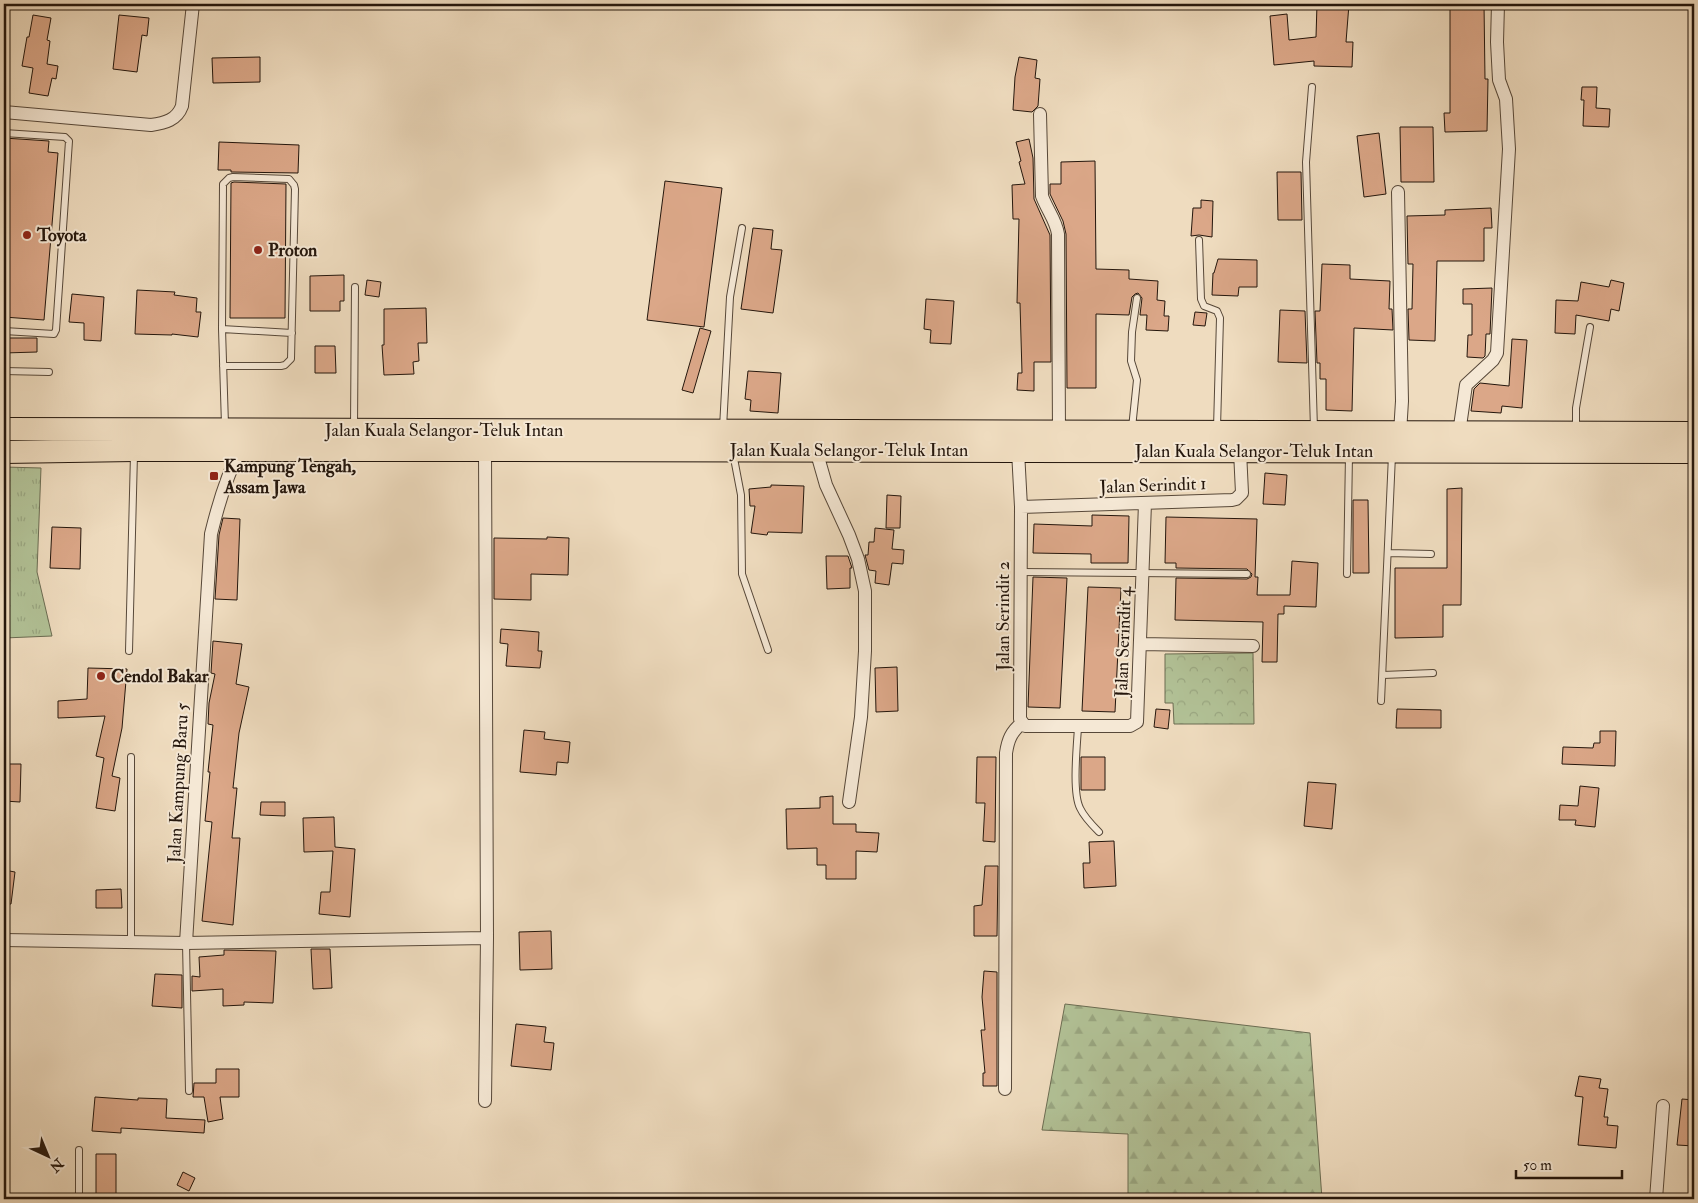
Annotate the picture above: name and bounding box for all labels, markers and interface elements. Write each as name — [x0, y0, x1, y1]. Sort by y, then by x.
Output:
place label: Toyota — [36, 224, 87, 247]
marker: Toyota — [21, 229, 33, 241]
place label: Proton — [268, 239, 318, 262]
marker: Proton — [252, 244, 264, 256]
street label: Jalan Kuala Selangor-Teluk Intan — [324, 419, 563, 442]
street label: Jalan Kuala Selangor-Teluk Intan — [729, 439, 968, 462]
street label: Jalan Kuala Selangor-Teluk Intan — [1134, 440, 1373, 463]
place label: Kampung Tengah, Assam Jawa — [223, 455, 356, 499]
marker: Kampung Tengah, Assam Jawa — [208, 470, 220, 482]
street label: Jalan Serindit 1 — [1098, 472, 1207, 499]
street label: Jalan Serindit 2 — [992, 561, 1015, 672]
street label: Jalan Serindit 4 — [1110, 585, 1137, 699]
place label: Cendol Bakar — [111, 665, 209, 688]
marker: Cendol Bakar — [95, 670, 107, 682]
street label: Jalan Kampung Baru 5 — [163, 702, 194, 865]
north arrow — [22, 1130, 72, 1180]
scale bar — [1516, 1148, 1622, 1180]
text: N — [46, 1154, 68, 1176]
text: 50 m — [1523, 1156, 1552, 1175]

